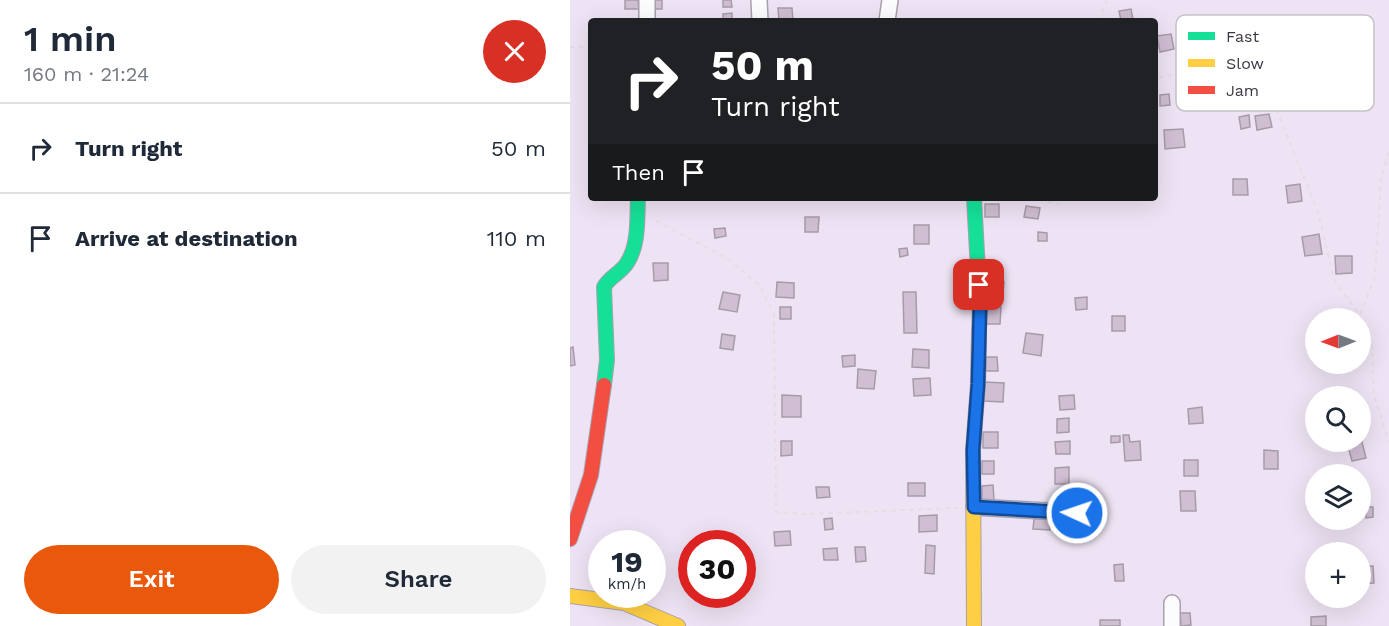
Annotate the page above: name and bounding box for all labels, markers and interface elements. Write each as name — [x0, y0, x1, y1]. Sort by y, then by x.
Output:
legend — [1176, 15, 1374, 111]
text: 1 min — [24, 18, 116, 60]
button: close — [483, 20, 546, 83]
text: Fast — [1226, 27, 1259, 46]
text: 50 m — [711, 41, 814, 90]
icon: right — [612, 42, 690, 120]
text: Slow — [1226, 54, 1264, 73]
text: 160 m · 21:24 — [24, 62, 149, 86]
text: Jam — [1226, 81, 1259, 100]
text: Turn right — [711, 91, 840, 123]
icon: right — [24, 132, 57, 165]
text: Turn right — [75, 136, 182, 161]
text: 50 m — [491, 136, 546, 161]
icon: arrive — [677, 156, 710, 189]
text: Then — [612, 160, 665, 185]
icon: arrive — [24, 222, 57, 255]
text: Arrive at destination — [75, 226, 298, 251]
text: 110 m — [487, 226, 546, 251]
pin — [953, 259, 1004, 310]
icon: arrive — [962, 268, 995, 301]
north arrow — [1305, 308, 1371, 374]
map controls — [1305, 308, 1371, 608]
button: search — [1305, 386, 1371, 452]
button: layers — [1305, 464, 1371, 530]
position arrow — [1045, 481, 1109, 545]
speed limit sign: 30 — [678, 530, 756, 608]
button: + — [1305, 542, 1371, 608]
text: 19 — [611, 544, 643, 579]
button: Exit — [24, 545, 279, 614]
button: Share — [291, 545, 546, 614]
text: km/h — [608, 575, 646, 593]

